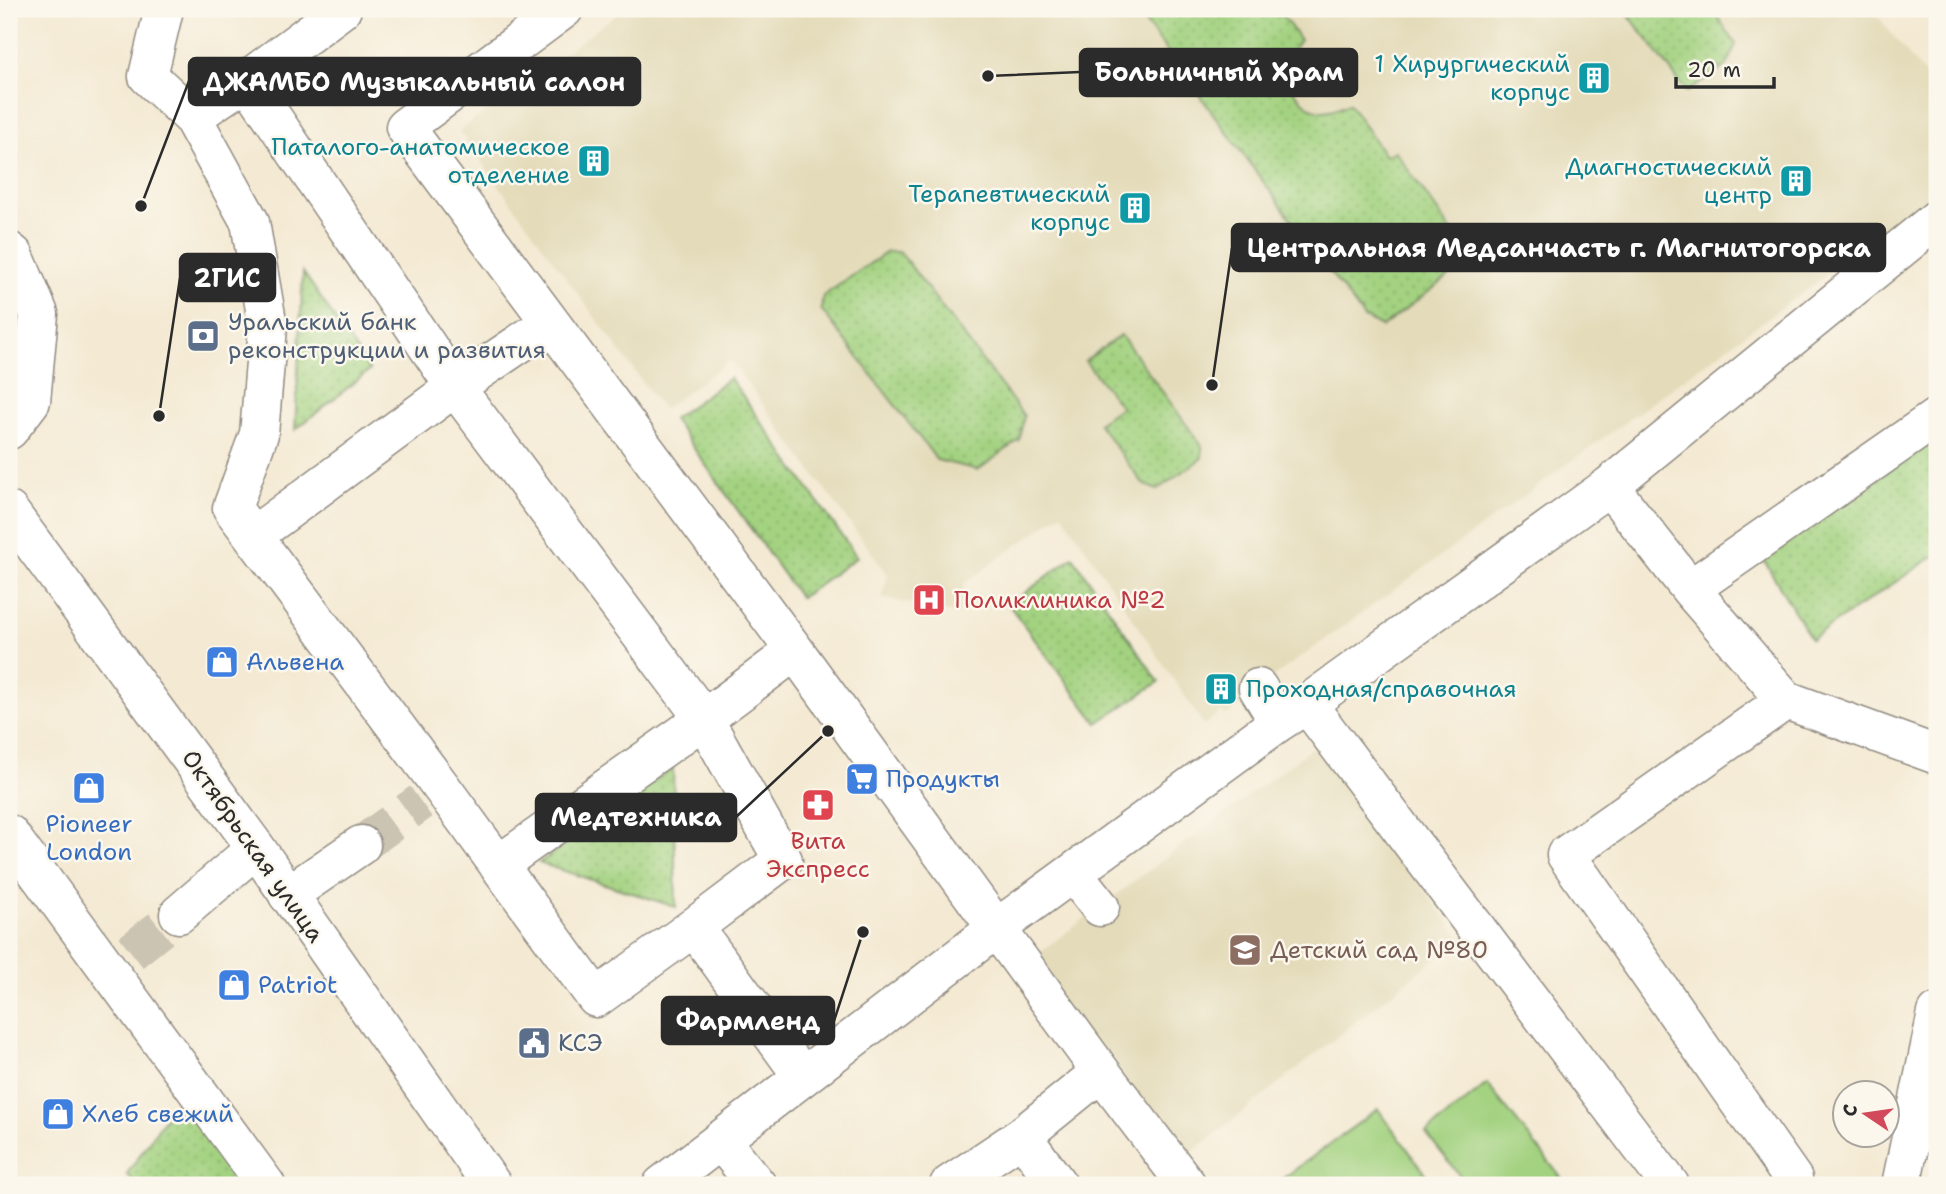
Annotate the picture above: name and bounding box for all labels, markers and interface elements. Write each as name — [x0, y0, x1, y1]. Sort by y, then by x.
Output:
scale bar — [1676, 46, 1774, 90]
place label: 1 Хирургический корпус — [1374, 48, 1570, 108]
callout: Больничный Храм — [1080, 49, 1357, 96]
text: Больничный Храм — [1094, 54, 1344, 89]
text: 20 m — [1687, 56, 1741, 84]
callout: ДЖАМБО Музыкальный салон — [189, 58, 640, 105]
building icon: 1 Хирургический корпус — [1575, 59, 1613, 97]
text: ДЖАМБО Музыкальный салон — [203, 64, 625, 99]
place label: Паталого-анатомическое отделение — [271, 131, 570, 191]
building icon: Паталого-анатомическое отделение — [575, 142, 613, 180]
place label: Диагностический центр — [1565, 151, 1772, 211]
building icon: Диагностический центр — [1777, 162, 1815, 200]
place label: Терапевтический корпус — [908, 178, 1110, 238]
building icon: Терапевтический корпус — [1116, 189, 1154, 227]
callout: Центральная Медсанчасть г. Магнитогорска — [1232, 224, 1885, 271]
text: Центральная Медсанчасть г. Магнитогорска — [1247, 230, 1871, 265]
callout: 2ГИС — [180, 254, 275, 301]
text: 2ГИС — [193, 260, 261, 295]
place label: Уральский банк реконструкции и развития — [228, 306, 546, 366]
bank icon: Уральский банк реконструкции и развития — [184, 317, 222, 355]
hospital icon: Поликлиника №2 — [910, 581, 948, 619]
place label: Поликлиника №2 — [954, 584, 1166, 616]
shop icon: Альвена — [203, 643, 241, 681]
place label: Альвена — [246, 646, 344, 678]
building icon: Проходная/справочная — [1202, 670, 1240, 708]
place label: Проходная/справочная — [1246, 673, 1517, 705]
street label: Октябрьская улица — [174, 743, 332, 949]
supermarket icon: Продукты — [843, 760, 881, 798]
place label: Продукты — [886, 763, 1000, 795]
shop icon: Pioneer London — [70, 769, 108, 807]
pharmacy icon: Вита Экспресс — [799, 786, 837, 824]
callout: Медтехника — [536, 794, 736, 841]
text: Медтехника — [550, 799, 722, 834]
place label: Pioneer London — [45, 808, 133, 868]
place label: Вита Экспресс — [766, 825, 870, 885]
school or university icon: Детский сад №80 — [1226, 931, 1264, 969]
place label: Детский сад №80 — [1270, 934, 1488, 966]
shop icon: Patriot — [215, 966, 253, 1004]
place label: Patriot — [258, 969, 337, 1001]
callout: Фармленд — [662, 997, 834, 1044]
text: Фармленд — [676, 1003, 820, 1038]
public building icon: КСЭ — [515, 1024, 553, 1062]
place label: КСЭ — [558, 1027, 603, 1059]
north arrow — [1830, 1078, 1900, 1148]
shop icon: Хлеб свежий — [39, 1095, 77, 1133]
place label: Хлеб свежий — [82, 1098, 234, 1130]
text: С — [1836, 1102, 1863, 1119]

